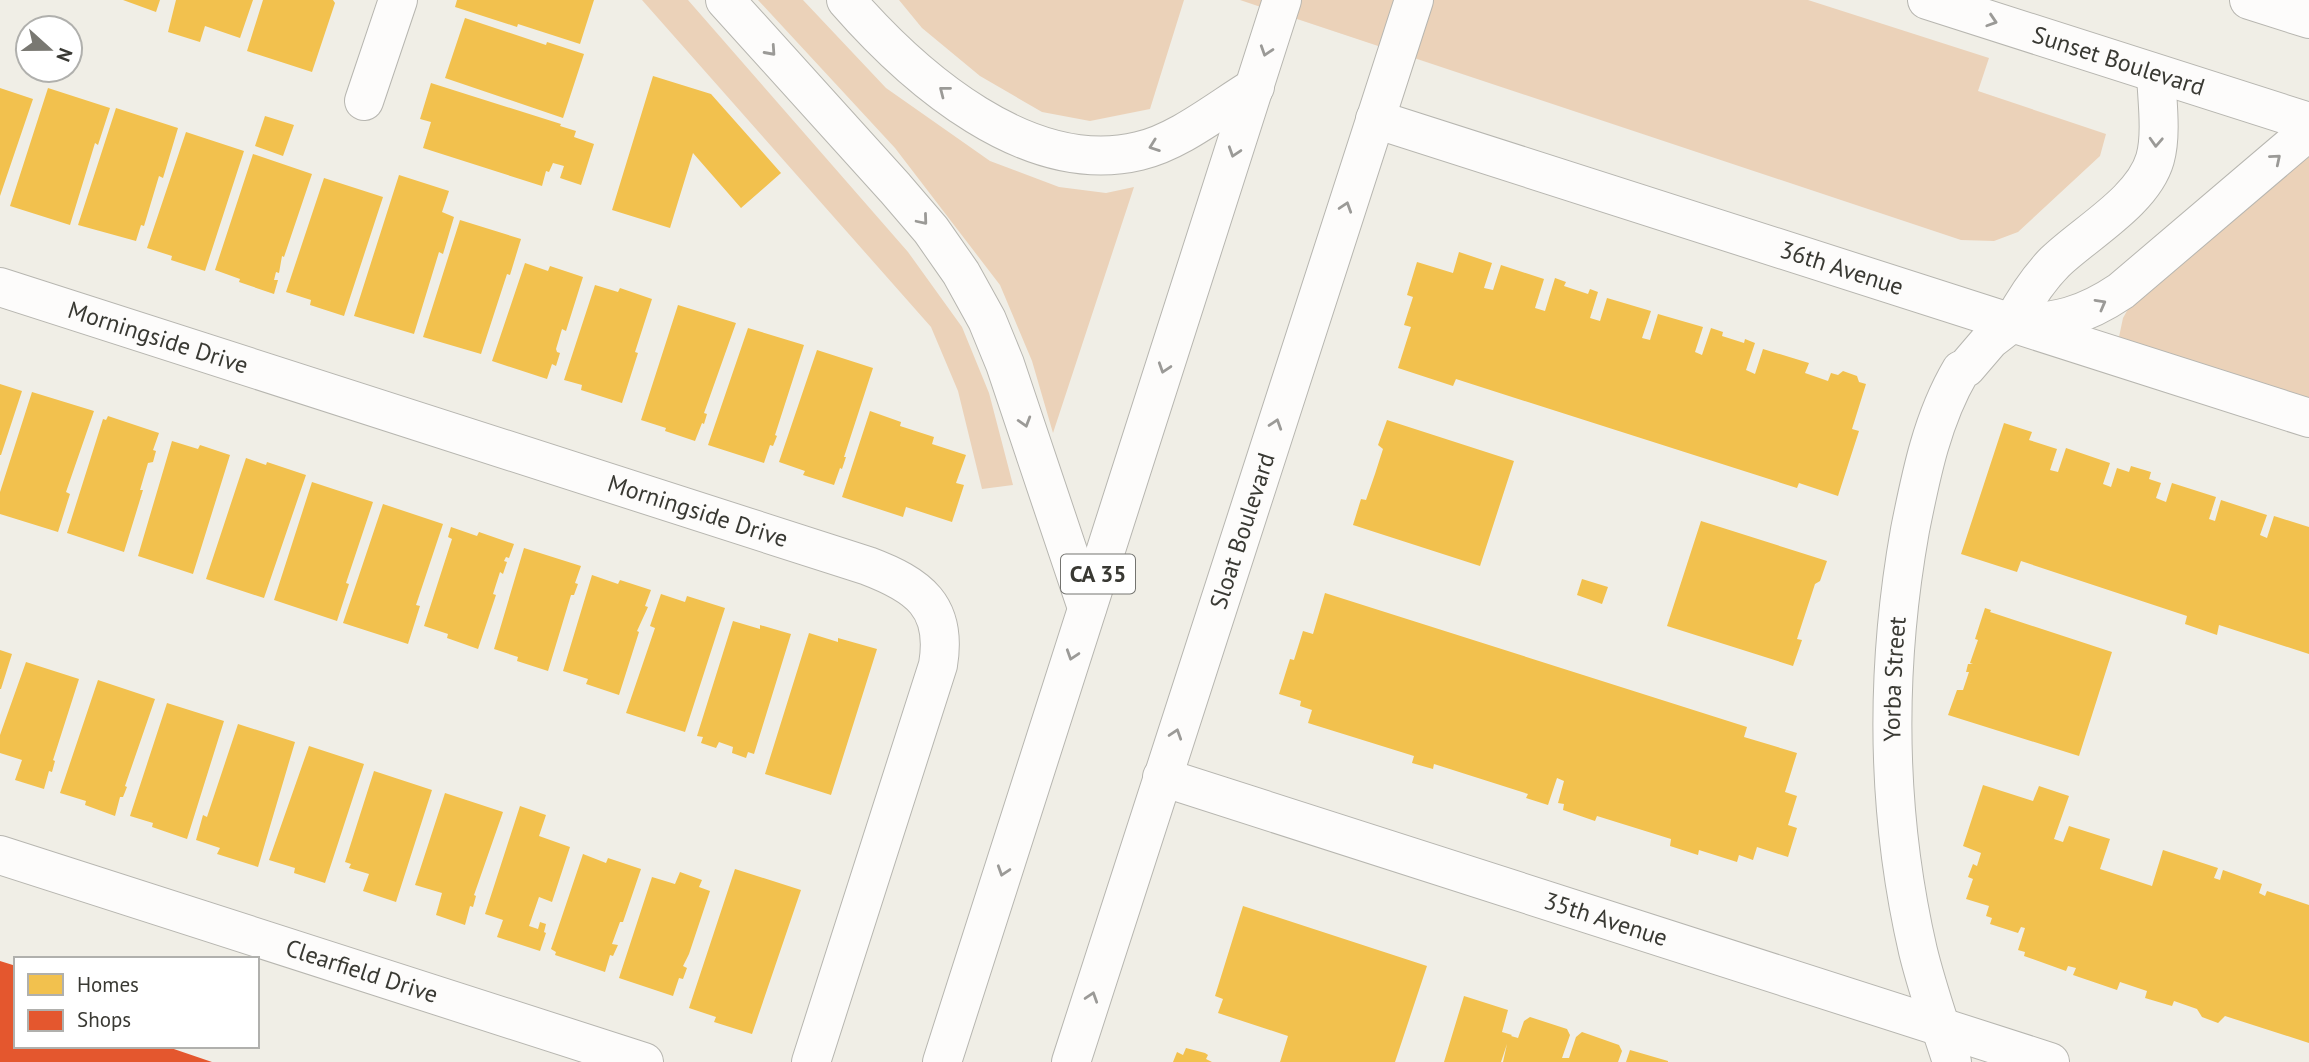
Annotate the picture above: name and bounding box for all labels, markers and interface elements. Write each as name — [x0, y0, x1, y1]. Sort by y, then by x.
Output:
one-way arrow — [1985, 13, 1998, 27]
north arrow — [14, 14, 84, 84]
street label: Sunset Boulevard — [2029, 19, 2209, 103]
one-way arrow — [763, 43, 775, 56]
text: N — [51, 45, 78, 65]
one-way arrow — [1259, 45, 1274, 57]
one-way arrow — [939, 87, 951, 100]
one-way arrow — [2149, 137, 2164, 148]
one-way arrow — [1149, 138, 1161, 152]
one-way arrow — [1227, 145, 1242, 157]
one-way arrow — [2267, 155, 2280, 167]
one-way arrow — [1338, 202, 1352, 214]
one-way arrow — [915, 212, 927, 225]
street label: 36th Avenue — [1776, 234, 1908, 302]
street label: Morningside Drive — [64, 294, 252, 381]
one-way arrow — [2093, 299, 2106, 312]
one-way arrow — [1158, 361, 1172, 374]
one-way arrow — [1017, 415, 1031, 427]
one-way arrow — [1268, 418, 1282, 431]
street label: Sloat Boulevard — [1202, 449, 1282, 613]
street label: Morningside Drive — [604, 467, 792, 554]
road number: CA 35 — [1061, 554, 1135, 594]
street label: Yorba Street — [1876, 615, 1913, 742]
one-way arrow — [1066, 648, 1080, 660]
one-way arrow — [1168, 728, 1182, 740]
one-way arrow — [997, 865, 1011, 877]
street label: 35th Avenue — [1540, 885, 1672, 953]
street label: Clearfield Drive — [282, 932, 442, 1010]
legend — [14, 957, 259, 1048]
text: Homes — [77, 971, 139, 998]
one-way arrow — [1084, 991, 1098, 1004]
text: Shops — [77, 1006, 131, 1033]

